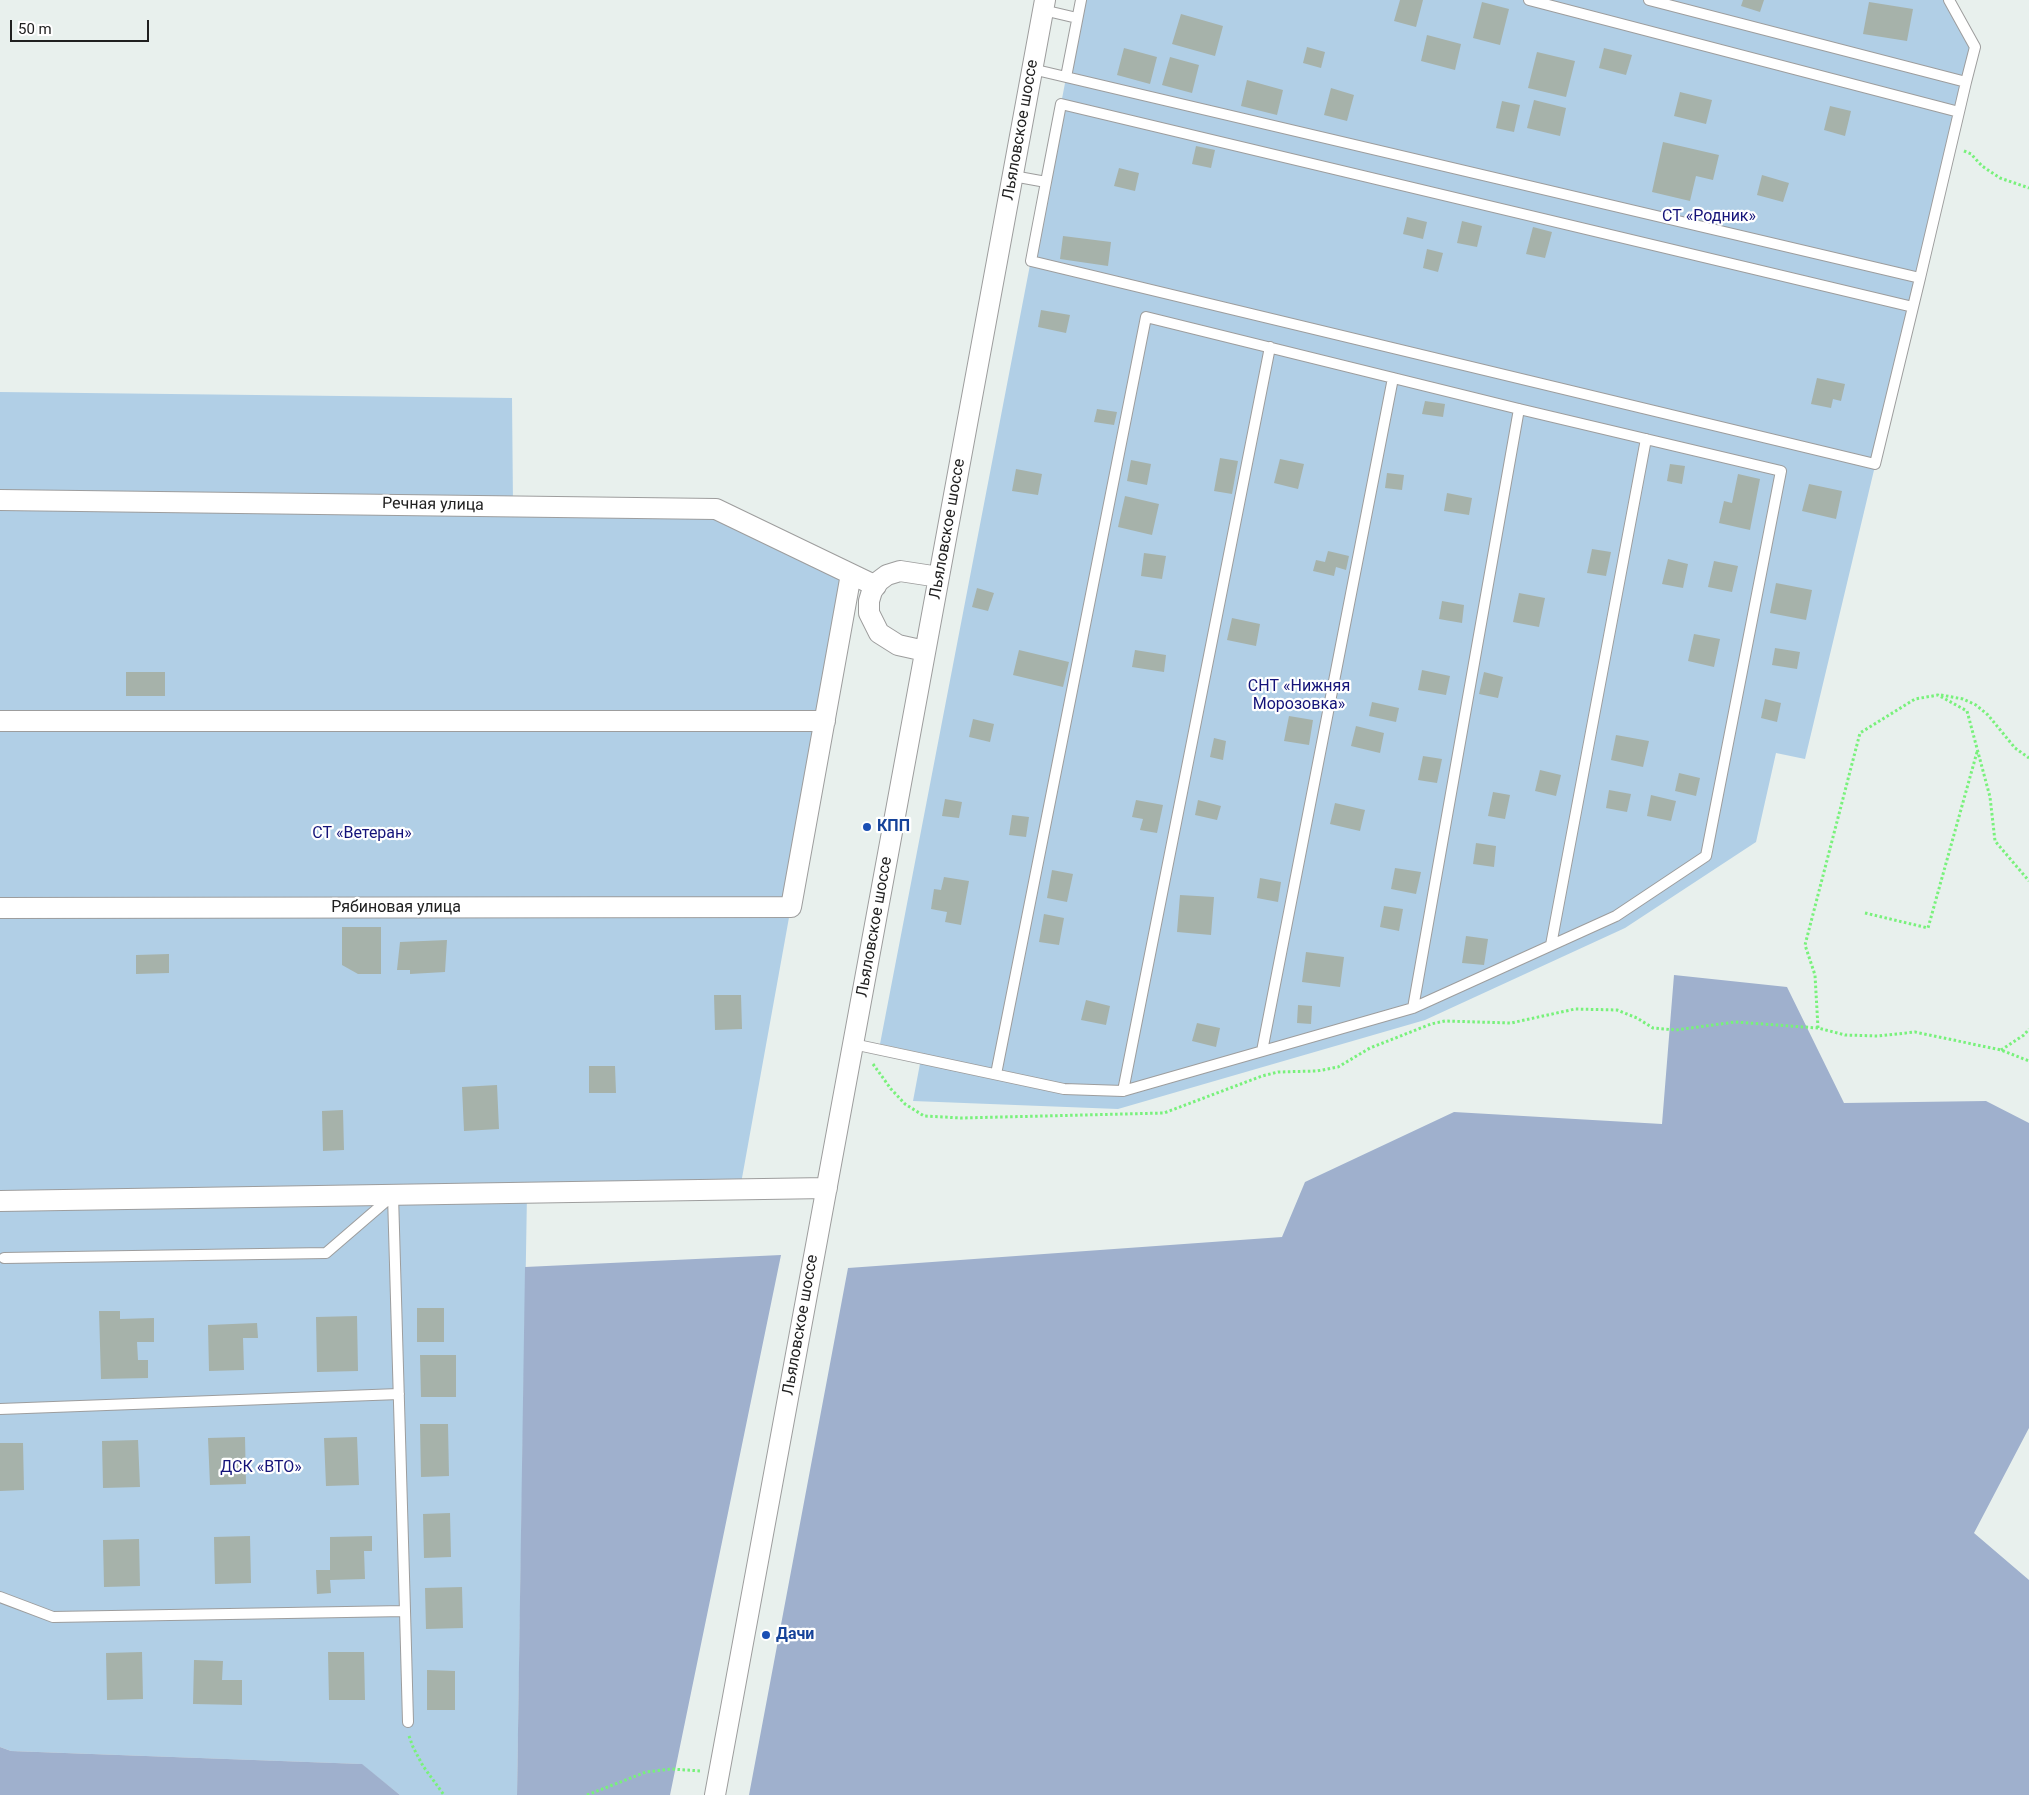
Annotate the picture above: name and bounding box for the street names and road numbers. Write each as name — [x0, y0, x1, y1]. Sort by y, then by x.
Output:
street label: Льяловское шоссе — [999, 58, 1043, 202]
street label: Льяловское шоссе — [926, 457, 970, 601]
street label: Речная улица — [382, 495, 484, 515]
street label: Льяловское шоссе — [853, 855, 897, 999]
street label: Рябиновая улица — [331, 898, 461, 918]
street label: Льяловское шоссе — [779, 1253, 823, 1397]

